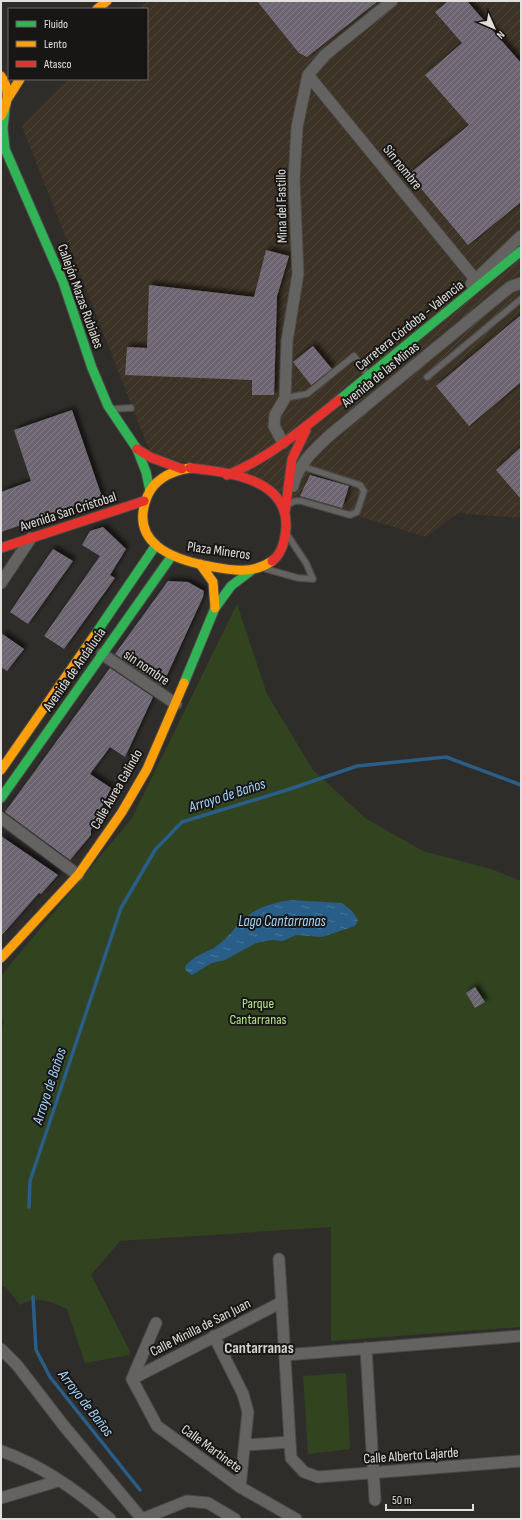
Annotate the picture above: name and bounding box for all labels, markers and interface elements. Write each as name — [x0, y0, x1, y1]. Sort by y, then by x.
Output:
legend — [8, 8, 148, 80]
north arrow — [474, 8, 514, 48]
text: Fluido — [44, 17, 68, 32]
text: N — [494, 28, 507, 41]
text: Lento — [44, 37, 67, 52]
text: Atasco — [43, 57, 71, 72]
street label: Sin nombre — [379, 141, 426, 193]
street label: Mina del Fastillo — [272, 169, 291, 243]
street label: Callejón Mazas Rubiales — [54, 242, 107, 351]
street label: Carretera Córdoba - Valencia — [352, 277, 467, 374]
street label: Avenida de las Minas — [337, 338, 423, 412]
street label: Avenida San Cristobal — [17, 488, 119, 535]
street label: Plaza Mineros — [186, 538, 252, 563]
street label: Avenida de Andalucía — [39, 624, 109, 715]
street label: sin nombre — [120, 646, 173, 689]
street label: Calle Áurea Galindo — [87, 746, 146, 832]
water label: Arroyo de Baños — [186, 774, 269, 817]
water label: Lago Cantarranas — [238, 912, 327, 931]
park label: Parque Cantarranas — [229, 995, 287, 1028]
water label: Arroyo de Baños — [28, 1045, 71, 1128]
street label: Calle Minilla de San Juan — [147, 1295, 253, 1360]
district label: Cantarranas — [224, 1339, 294, 1358]
water label: Arroyo de Baños — [53, 1365, 118, 1441]
street label: Calle Martinete — [178, 1421, 245, 1476]
street label: Calle Alberto Lajarde — [363, 1444, 459, 1467]
scale bar — [386, 1486, 473, 1512]
text: 50 m — [392, 1493, 412, 1508]

